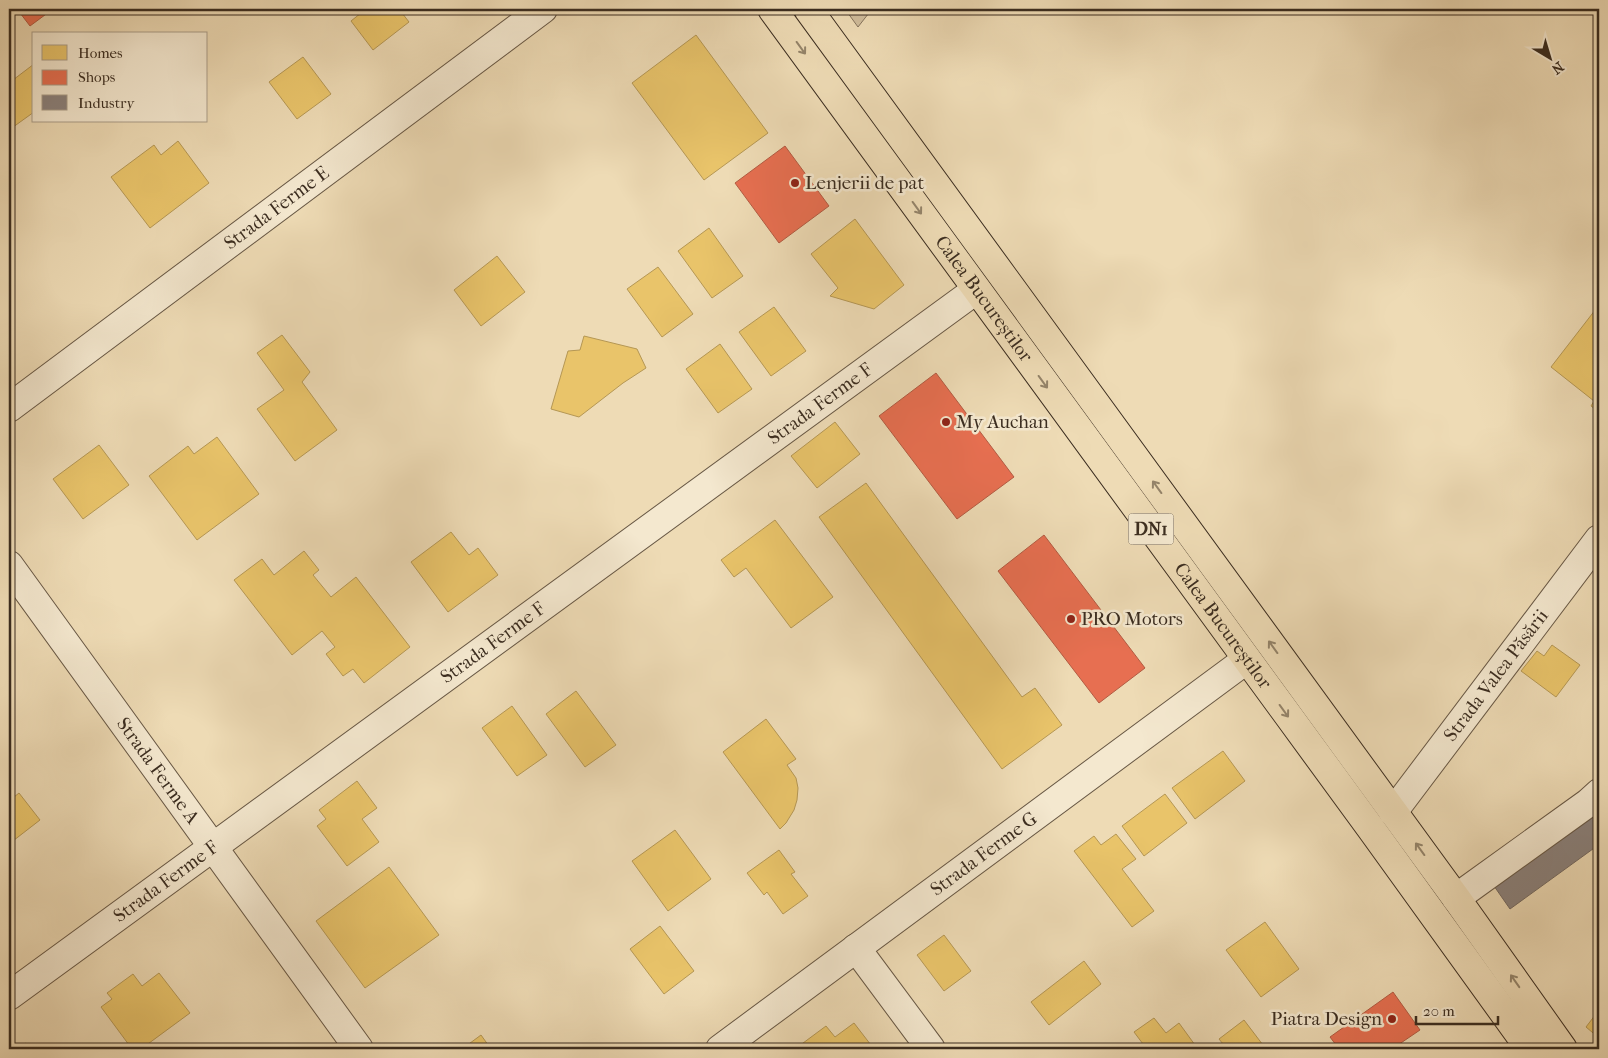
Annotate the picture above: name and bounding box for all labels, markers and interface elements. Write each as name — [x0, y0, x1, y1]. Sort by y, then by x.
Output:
legend — [32, 32, 208, 122]
north arrow — [1526, 32, 1576, 82]
one-way arrow — [796, 41, 806, 55]
text: Homes — [78, 44, 123, 62]
text: N — [1548, 58, 1567, 78]
text: Shops — [78, 68, 116, 86]
text: Industry — [78, 94, 135, 112]
street label: Strada Ferme E — [220, 162, 334, 254]
place label: Lenjerii de pat — [805, 172, 924, 194]
marker: Lenjerii de pat — [789, 177, 801, 189]
one-way arrow — [912, 201, 922, 215]
street label: Calea Bucureștilor — [930, 232, 1038, 367]
street label: Strada Ferme F — [763, 359, 876, 449]
one-way arrow — [1038, 375, 1049, 388]
place label: My Auchan — [956, 411, 1049, 433]
marker: My Auchan — [940, 416, 952, 428]
one-way arrow — [1152, 480, 1162, 494]
road number: DN1 — [1128, 514, 1174, 544]
street label: Calea Bucureștilor — [1169, 559, 1277, 694]
street label: Strada Ferme F — [436, 597, 549, 688]
street label: Strada Valea Păsării — [1439, 605, 1553, 746]
place label: PRO Motors — [1081, 608, 1183, 630]
marker: PRO Motors — [1065, 613, 1077, 625]
one-way arrow — [1268, 640, 1278, 654]
one-way arrow — [1279, 704, 1289, 718]
street label: Strada Ferme A — [112, 713, 204, 829]
street label: Strada Ferme G — [926, 807, 1041, 901]
street label: Strada Ferme F — [109, 836, 222, 927]
one-way arrow — [1415, 842, 1425, 856]
one-way arrow — [1510, 974, 1520, 988]
scale bar — [1416, 993, 1498, 1025]
text: 20 m — [1423, 1002, 1455, 1020]
place label: Piatra Design — [1271, 1008, 1382, 1030]
marker: Piatra Design — [1386, 1013, 1398, 1025]

